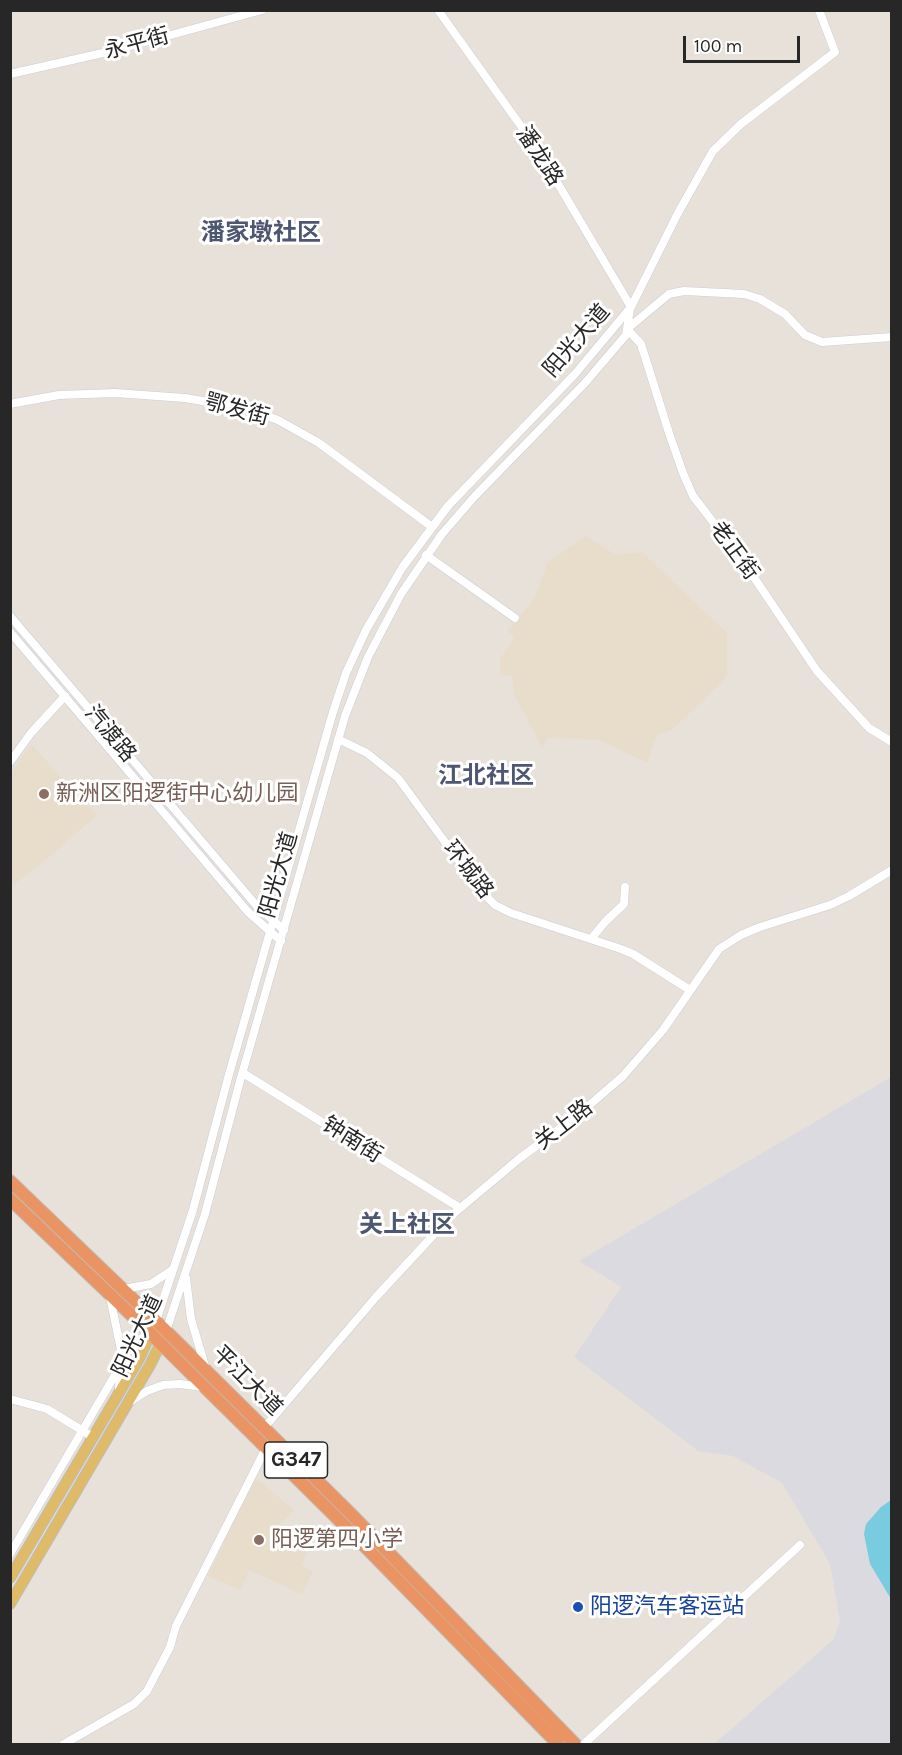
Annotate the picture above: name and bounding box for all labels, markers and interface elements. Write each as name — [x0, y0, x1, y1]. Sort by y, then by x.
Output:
street label: 永平街 — [102, 23, 172, 65]
scale bar — [686, 24, 803, 62]
text: 100 m — [694, 35, 742, 57]
street label: 潘龙路 — [510, 121, 568, 191]
district label: 潘家墩社区 — [201, 219, 321, 247]
street label: 阳光大道 — [538, 299, 616, 383]
street label: 鄂发街 — [202, 389, 272, 431]
street label: 老正街 — [704, 517, 764, 585]
street label: 汽渡路 — [79, 700, 141, 768]
district label: 江北社区 — [438, 762, 534, 790]
place label: 新洲区阳逻街中心幼儿园 — [56, 781, 298, 807]
marker: 新洲区阳逻街中心幼儿园 — [37, 787, 51, 801]
street label: 阳光大道 — [254, 829, 304, 921]
street label: 环城路 — [437, 836, 499, 904]
street label: 关上路 — [530, 1094, 598, 1156]
street label: 钟南街 — [317, 1111, 387, 1169]
district label: 关上社区 — [359, 1211, 455, 1239]
street label: 阳光大道 — [107, 1291, 169, 1381]
street label: 平江大道 — [207, 1341, 287, 1421]
road number: G347 — [264, 1442, 328, 1478]
place label: 阳逻第四小学 — [271, 1527, 403, 1553]
marker: 阳逻第四小学 — [252, 1533, 266, 1547]
place label: 阳逻汽车客运站 — [590, 1594, 744, 1620]
marker: 阳逻汽车客运站 — [571, 1600, 585, 1614]

